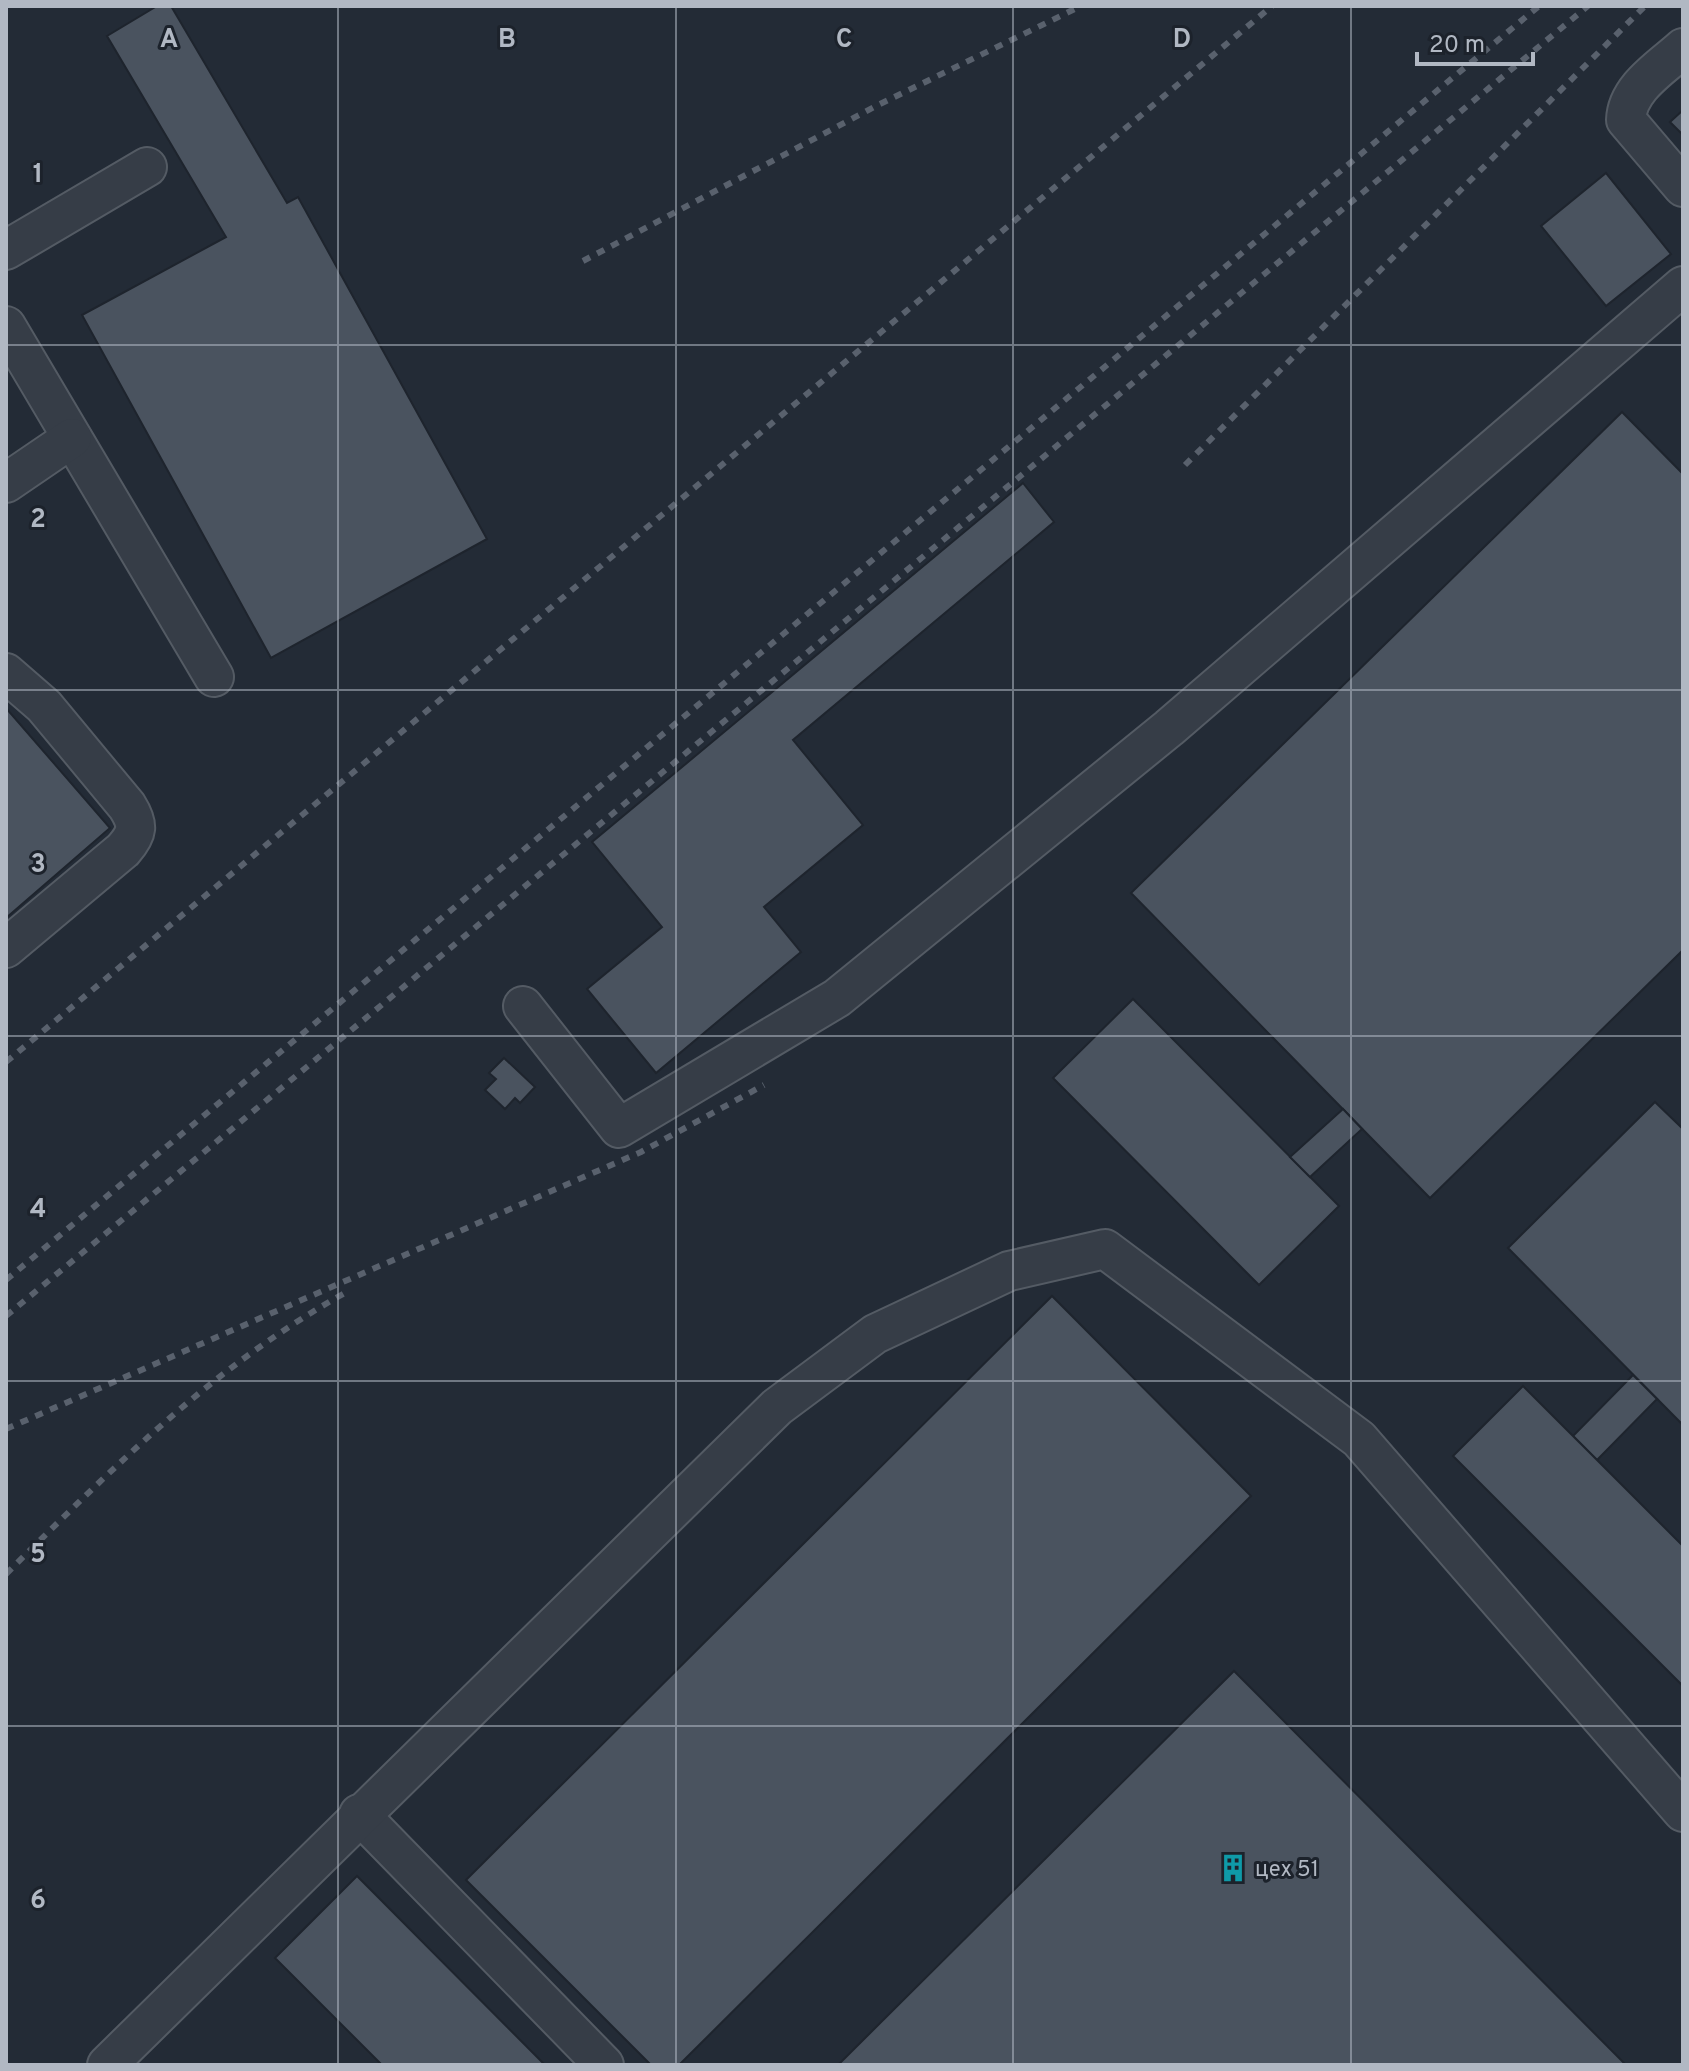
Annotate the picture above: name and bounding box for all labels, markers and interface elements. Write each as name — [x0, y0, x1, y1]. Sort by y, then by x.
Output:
scale bar — [1417, 16, 1533, 66]
text: A — [160, 24, 178, 57]
text: B — [498, 24, 516, 57]
text: C — [836, 24, 852, 57]
text: D — [1173, 24, 1191, 57]
text: 20 m — [1429, 31, 1485, 61]
text: 1 — [33, 159, 43, 192]
text: 2 — [30, 504, 46, 537]
text: 3 — [30, 849, 46, 882]
text: 4 — [30, 1194, 46, 1227]
text: 5 — [30, 1539, 46, 1572]
building icon: цех 51 — [1218, 1853, 1248, 1883]
place label: цех 51 — [1255, 1857, 1319, 1884]
text: 6 — [30, 1885, 46, 1918]

